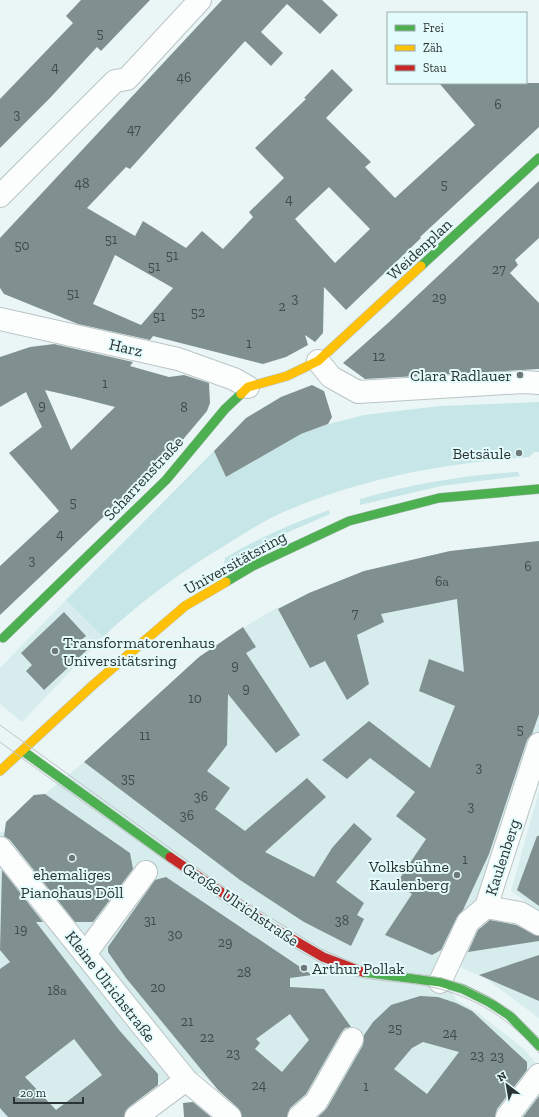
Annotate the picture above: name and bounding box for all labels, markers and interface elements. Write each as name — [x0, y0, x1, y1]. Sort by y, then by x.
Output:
legend — [387, 12, 527, 84]
text: Frei — [423, 21, 444, 35]
house number: 5 — [96, 25, 104, 42]
text: Zäh — [423, 41, 443, 55]
house number: 4 — [51, 59, 59, 76]
text: Stau — [423, 61, 447, 75]
house number: 46 — [177, 69, 191, 86]
house number: 6 — [494, 96, 502, 113]
house number: 3 — [14, 106, 21, 123]
house number: 47 — [127, 121, 141, 138]
house number: 48 — [74, 175, 90, 192]
house number: 5 — [440, 176, 448, 193]
house number: 4 — [285, 191, 293, 208]
street label: Weidenplan — [383, 214, 456, 284]
house number: 51 — [105, 231, 118, 248]
house number: 50 — [14, 237, 30, 254]
house number: 51 — [166, 247, 179, 264]
house number: 51 — [148, 258, 161, 275]
house number: 27 — [492, 261, 506, 278]
house number: 51 — [67, 285, 80, 302]
house number: 29 — [432, 289, 446, 306]
house number: 3 — [292, 290, 299, 307]
house number: 2 — [278, 298, 286, 315]
house number: 52 — [191, 304, 205, 321]
house number: 51 — [153, 308, 166, 325]
street label: Harz — [107, 334, 144, 361]
house number: 1 — [246, 335, 252, 352]
house number: 12 — [373, 348, 385, 365]
place label: Clara Radlauer — [410, 366, 512, 385]
marker: Clara Radlauer — [515, 370, 525, 380]
house number: 1 — [102, 375, 108, 392]
house number: 9 — [38, 397, 46, 414]
house number: 8 — [180, 399, 188, 416]
street label: Scharrenstraße — [100, 432, 187, 524]
place label: Betsäule — [452, 444, 511, 463]
marker: Betsäule — [514, 448, 524, 458]
house number: 5 — [69, 494, 77, 511]
house number: 4 — [56, 526, 64, 543]
street label: Universitätsring — [181, 526, 290, 598]
house number: 3 — [29, 552, 36, 569]
house number: 6 — [524, 558, 532, 575]
house number: 6a — [435, 573, 449, 590]
house number: 7 — [352, 605, 359, 622]
place label: Transformatorenhaus Universitätsring — [63, 633, 215, 670]
marker: Transformatorenhaus Universitätsring — [50, 646, 60, 656]
house number: 9 — [231, 657, 239, 674]
house number: 9 — [242, 680, 250, 697]
house number: 10 — [188, 690, 202, 707]
house number: 5 — [516, 721, 524, 738]
house number: 11 — [140, 727, 151, 744]
house number: 3 — [476, 759, 483, 776]
house number: 35 — [121, 770, 135, 787]
house number: 36 — [194, 788, 208, 805]
house number: 3 — [468, 798, 475, 815]
house number: 36 — [180, 807, 194, 824]
street label: Kaulenberg — [481, 816, 524, 898]
house number: 1 — [462, 851, 468, 868]
marker: ehemaliges Pianohaus Döll — [67, 853, 77, 863]
place label: Volksbühne Kaulenberg — [368, 857, 449, 894]
street label: Große Ulrichstraße — [179, 858, 302, 950]
place label: ehemaliges Pianohaus Döll — [20, 865, 124, 902]
marker: Volksbühne Kaulenberg — [452, 870, 462, 880]
house number: 31 — [144, 912, 157, 929]
house number: 38 — [335, 912, 349, 929]
house number: 19 — [15, 921, 27, 938]
house number: 30 — [168, 926, 182, 943]
street label: Kleine Ulrichstraße — [61, 927, 160, 1046]
house number: 29 — [218, 934, 232, 951]
place label: Arthur Pollak — [312, 959, 405, 978]
marker: Arthur Pollak — [299, 963, 309, 973]
house number: 28 — [237, 964, 251, 981]
house number: 20 — [150, 979, 166, 996]
house number: 18a — [47, 982, 67, 999]
house number: 21 — [181, 1013, 194, 1030]
house number: 25 — [388, 1020, 402, 1037]
house number: 24 — [443, 1025, 458, 1042]
house number: 22 — [200, 1029, 214, 1046]
house number: 23 — [226, 1045, 240, 1062]
house number: 23 — [470, 1047, 484, 1064]
house number: 23 — [490, 1048, 504, 1065]
north arrow — [487, 1065, 527, 1105]
text: N — [495, 1069, 510, 1085]
house number: 24 — [252, 1077, 267, 1094]
house number: 1 — [363, 1078, 369, 1095]
scale bar — [14, 1079, 83, 1105]
text: 20 m — [20, 1086, 47, 1100]

